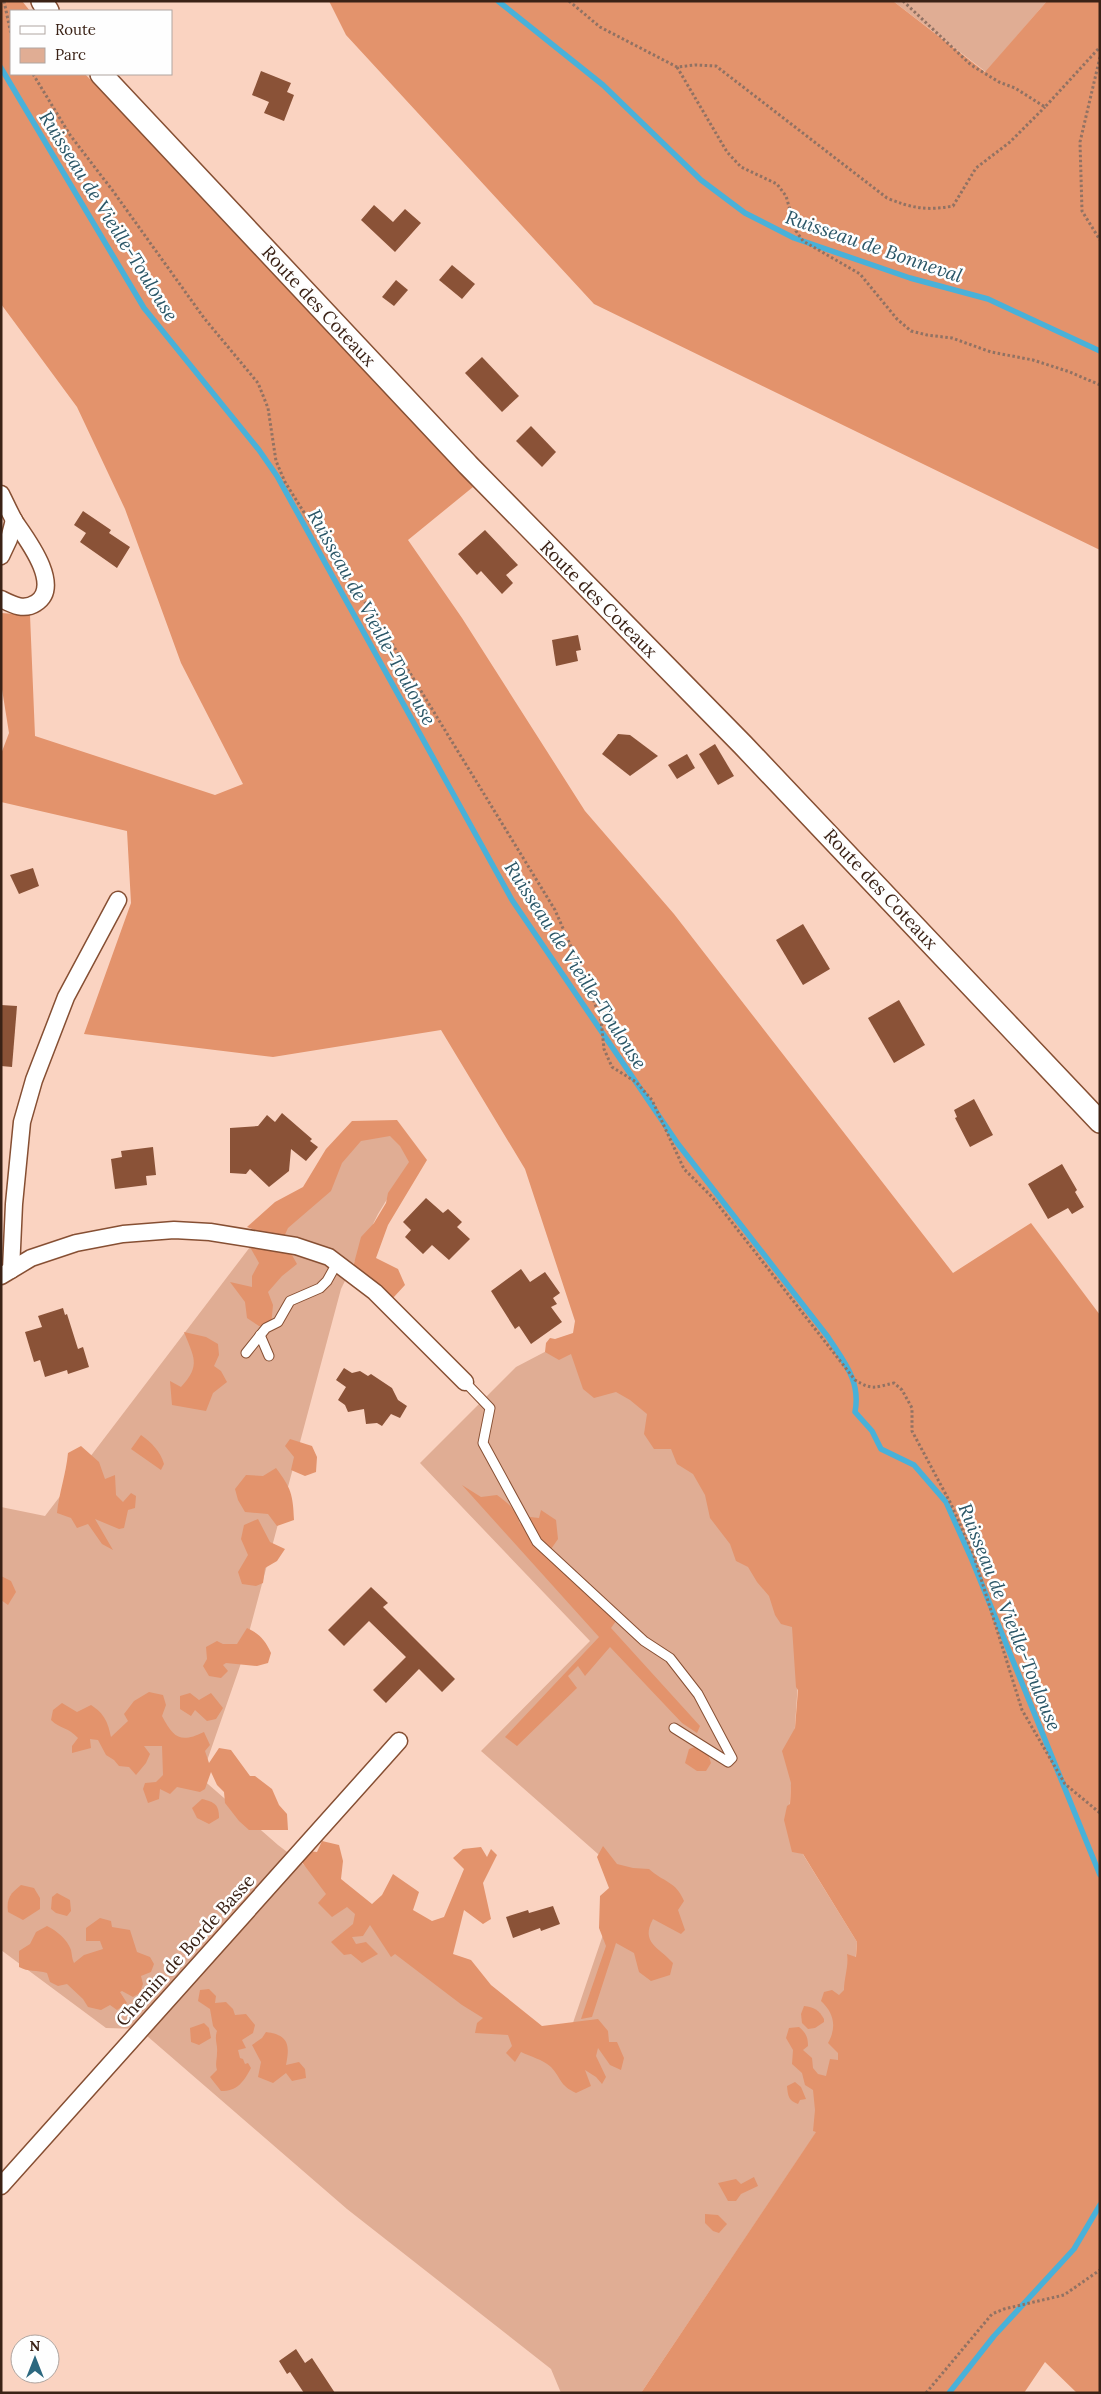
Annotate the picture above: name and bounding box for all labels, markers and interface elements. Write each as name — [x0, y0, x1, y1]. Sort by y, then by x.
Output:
legend — [10, 10, 172, 75]
text: Route — [55, 20, 96, 39]
text: Parc — [55, 45, 86, 64]
water label: Ruisseau de Vieille-Toulouse — [34, 106, 184, 326]
water label: Ruisseau de Bonneval — [782, 204, 966, 288]
street label: Route des Coteaux — [257, 241, 381, 372]
water label: Ruisseau de Vieille-Toulouse — [303, 505, 441, 729]
street label: Route des Coteaux — [535, 535, 663, 663]
street label: Route des Coteaux — [819, 824, 943, 955]
water label: Ruisseau de Vieille-Toulouse — [500, 856, 652, 1074]
water label: Ruisseau de Vieille-Toulouse — [953, 1500, 1067, 1734]
street label: Chemin de Borde Basse — [111, 1869, 260, 2031]
north arrow — [10, 2334, 60, 2384]
text: N — [30, 2337, 41, 2355]

